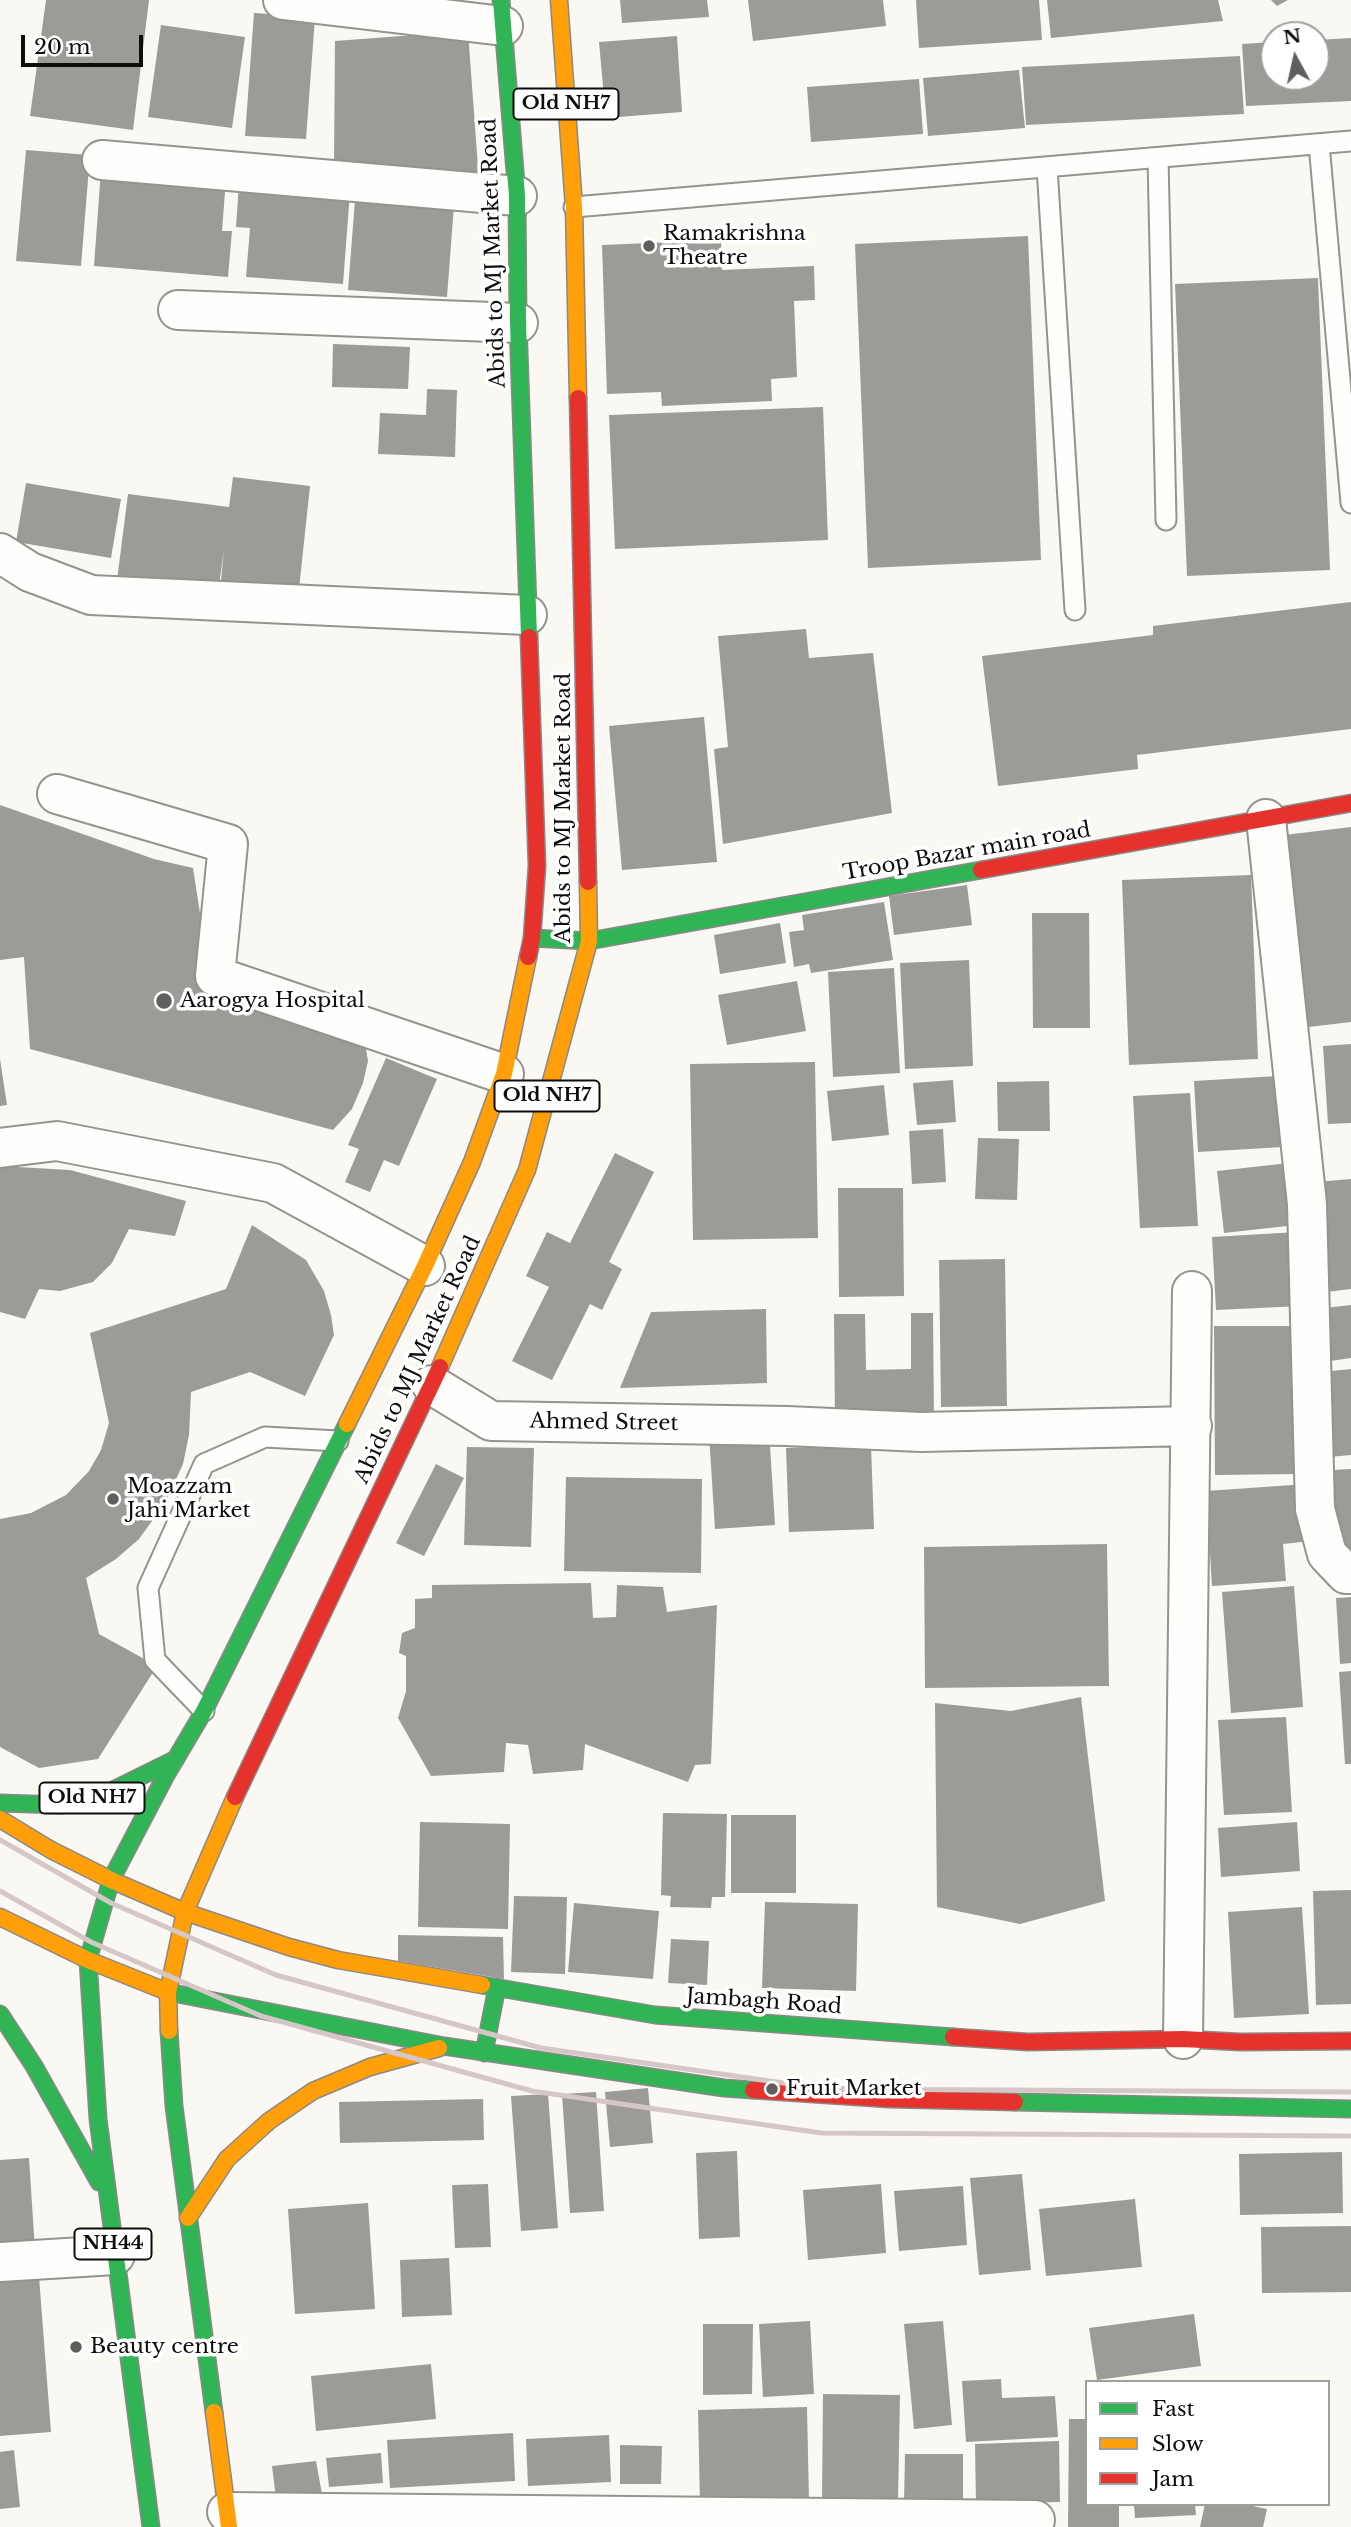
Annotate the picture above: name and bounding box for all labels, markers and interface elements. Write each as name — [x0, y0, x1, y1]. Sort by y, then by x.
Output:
scale bar — [24, 21, 147, 65]
north arrow — [1260, 21, 1330, 91]
text: N — [1282, 24, 1303, 49]
text: 20 m — [34, 34, 91, 60]
road number: Old NH7 — [514, 88, 618, 120]
street label: Abids to MJ Market Road — [477, 117, 511, 389]
place label: Ramakrishna Theatre — [663, 221, 806, 271]
marker: Ramakrishna Theatre — [641, 238, 657, 254]
street label: Abids to MJ Market Road — [551, 673, 577, 943]
street label: Troop Bazar main road — [841, 818, 1093, 886]
place label: Aarogya Hospital — [180, 988, 365, 1014]
marker: Aarogya Hospital — [154, 991, 174, 1011]
road number: Old NH7 — [494, 1080, 600, 1112]
street label: Abids to MJ Market Road — [349, 1232, 487, 1488]
street label: Ahmed Street — [529, 1409, 679, 1437]
place label: Moazzam Jahi Market — [127, 1474, 251, 1524]
marker: Moazzam Jahi Market — [105, 1491, 121, 1507]
road number: Old NH7 — [40, 1782, 144, 1814]
street label: Jambagh Road — [685, 1984, 843, 2020]
place label: Fruit Market — [786, 2076, 922, 2102]
marker: Fruit Market — [764, 2081, 780, 2097]
road number: NH44 — [74, 2228, 152, 2260]
place label: Beauty centre — [90, 2334, 239, 2360]
marker: Beauty centre — [68, 2339, 84, 2355]
legend — [1085, 2380, 1330, 2506]
text: Fast — [1152, 2396, 1194, 2422]
text: Slow — [1152, 2431, 1204, 2457]
text: Jam — [1152, 2466, 1194, 2492]

